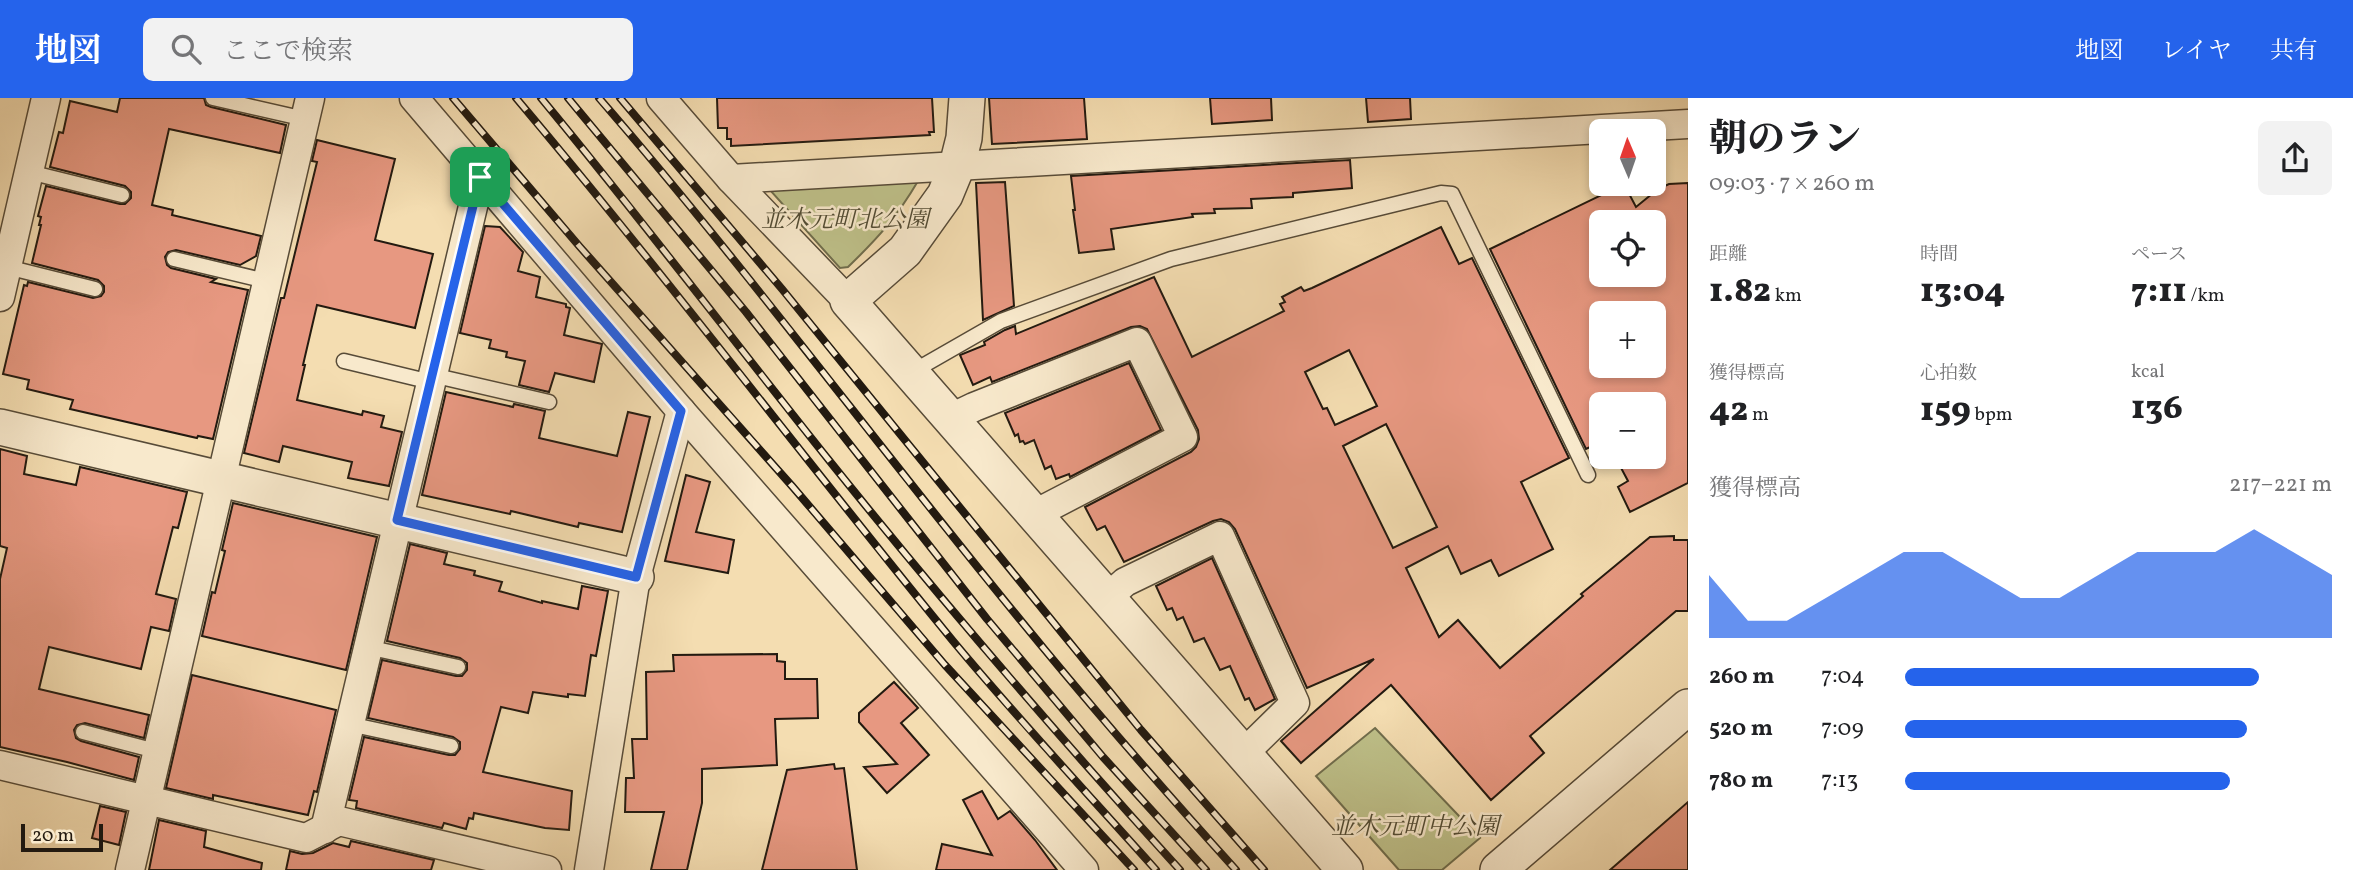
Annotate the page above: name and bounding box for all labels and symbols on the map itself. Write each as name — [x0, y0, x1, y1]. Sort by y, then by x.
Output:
north arrow — [1589, 119, 1666, 196]
pin — [450, 147, 510, 207]
park label: 並木元町北公園 — [761, 204, 933, 238]
park label: 並木元町中公園 — [1331, 811, 1503, 845]
scale bar — [21, 821, 103, 853]

